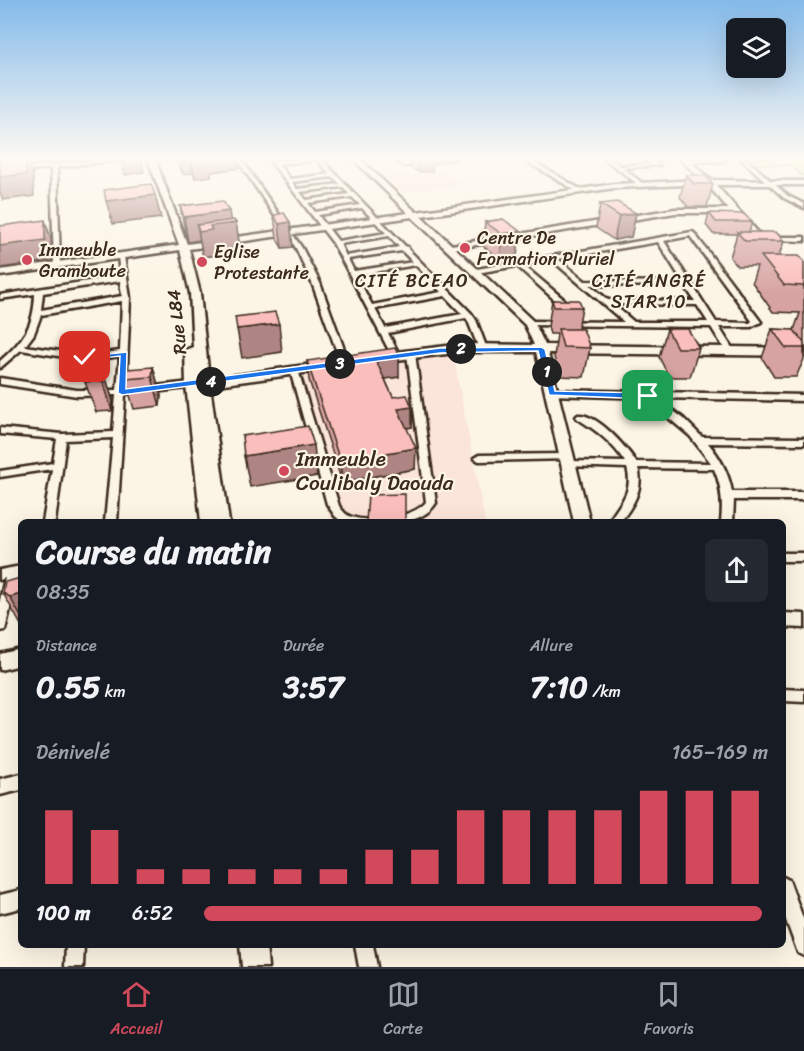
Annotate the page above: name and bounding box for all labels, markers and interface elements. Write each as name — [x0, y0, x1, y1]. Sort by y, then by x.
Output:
map controls — [726, 18, 786, 78]
button: layers — [726, 18, 786, 78]
place label: Centre De Formation Pluriel — [477, 222, 615, 275]
place label: Immeuble Gramboute — [38, 234, 126, 287]
place label: Eglise Protestante — [214, 236, 309, 289]
marker: Centre De Formation Pluriel — [458, 241, 472, 255]
marker: Immeuble Gramboute — [20, 253, 34, 267]
marker: Eglise Protestante — [195, 255, 209, 269]
district label: CITÉ BCEAO — [355, 265, 469, 297]
district label: CITÉ ANGRÉ STAR 10 — [592, 265, 706, 318]
street label: Rue L84 — [158, 288, 196, 356]
pin — [59, 331, 110, 382]
pin: 2 — [446, 334, 476, 364]
text: 2 — [456, 334, 466, 363]
icon: check — [68, 340, 101, 373]
pin: 3 — [325, 349, 355, 379]
text: 3 — [336, 349, 344, 378]
pin: 1 — [532, 357, 562, 387]
text: 1 — [544, 357, 550, 386]
pin: 4 — [196, 367, 226, 397]
text: 4 — [206, 367, 216, 396]
pin — [622, 370, 673, 421]
icon: arrive — [631, 379, 664, 412]
place label: Immeuble Coulibaly Daouda — [295, 440, 454, 502]
marker: Immeuble Coulibaly Daouda — [277, 464, 291, 478]
text: Course du matin — [36, 523, 271, 581]
button: share — [705, 539, 768, 602]
text: 08:35 — [36, 575, 90, 610]
text: Distance — [36, 631, 97, 660]
text: Durée — [283, 631, 324, 660]
text: Allure — [530, 631, 573, 660]
text: 0.55 — [36, 660, 101, 714]
text: 3:57 — [283, 660, 344, 714]
text: 7:10 — [530, 660, 588, 714]
text: km — [101, 677, 126, 706]
text: /km — [588, 677, 621, 706]
text: Dénivelé — [36, 735, 110, 770]
text: 165–169 m — [672, 735, 768, 770]
text: 100 m — [36, 896, 90, 931]
text: 6:52 — [132, 896, 173, 931]
tab: Accueil — [110, 978, 163, 1043]
tab: Carte — [383, 978, 423, 1043]
tab: Favoris — [644, 978, 694, 1043]

